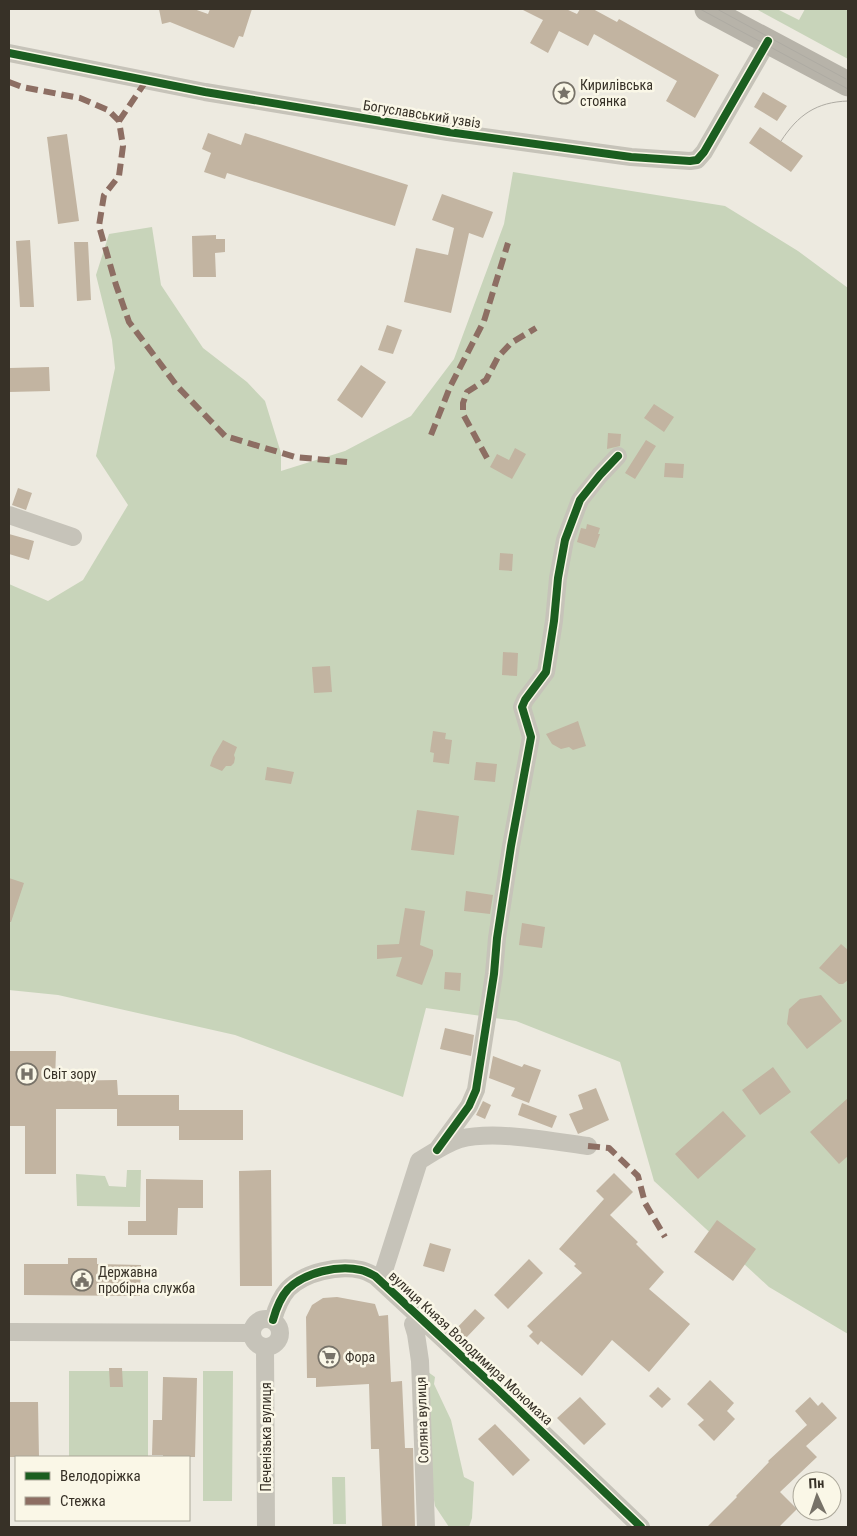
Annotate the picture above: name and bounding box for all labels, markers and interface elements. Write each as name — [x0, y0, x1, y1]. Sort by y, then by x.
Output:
place label: Кирилівська стоянка — [580, 77, 653, 109]
place icon: Кирилівська стоянка — [552, 81, 576, 105]
street label: Богуславський узвіз — [362, 97, 482, 131]
hospital icon: Світ зору — [15, 1062, 39, 1086]
place label: Світ зору — [43, 1066, 96, 1082]
place label: Державна пробірна служба — [98, 1264, 195, 1296]
public building icon: Державна пробірна служба — [70, 1268, 94, 1292]
street label: вулиця Князя Володимира Мономаха — [386, 1268, 556, 1428]
supermarket icon: Фора — [317, 1345, 341, 1369]
place label: Фора — [345, 1349, 375, 1365]
street label: Соляна вулиця — [412, 1376, 432, 1464]
street label: Печенізька вулиця — [258, 1382, 274, 1492]
legend — [15, 1456, 190, 1521]
text: Велодоріжка — [60, 1467, 141, 1485]
north arrow — [792, 1471, 842, 1521]
text: Пн — [808, 1475, 825, 1491]
text: Стежка — [60, 1492, 106, 1510]

